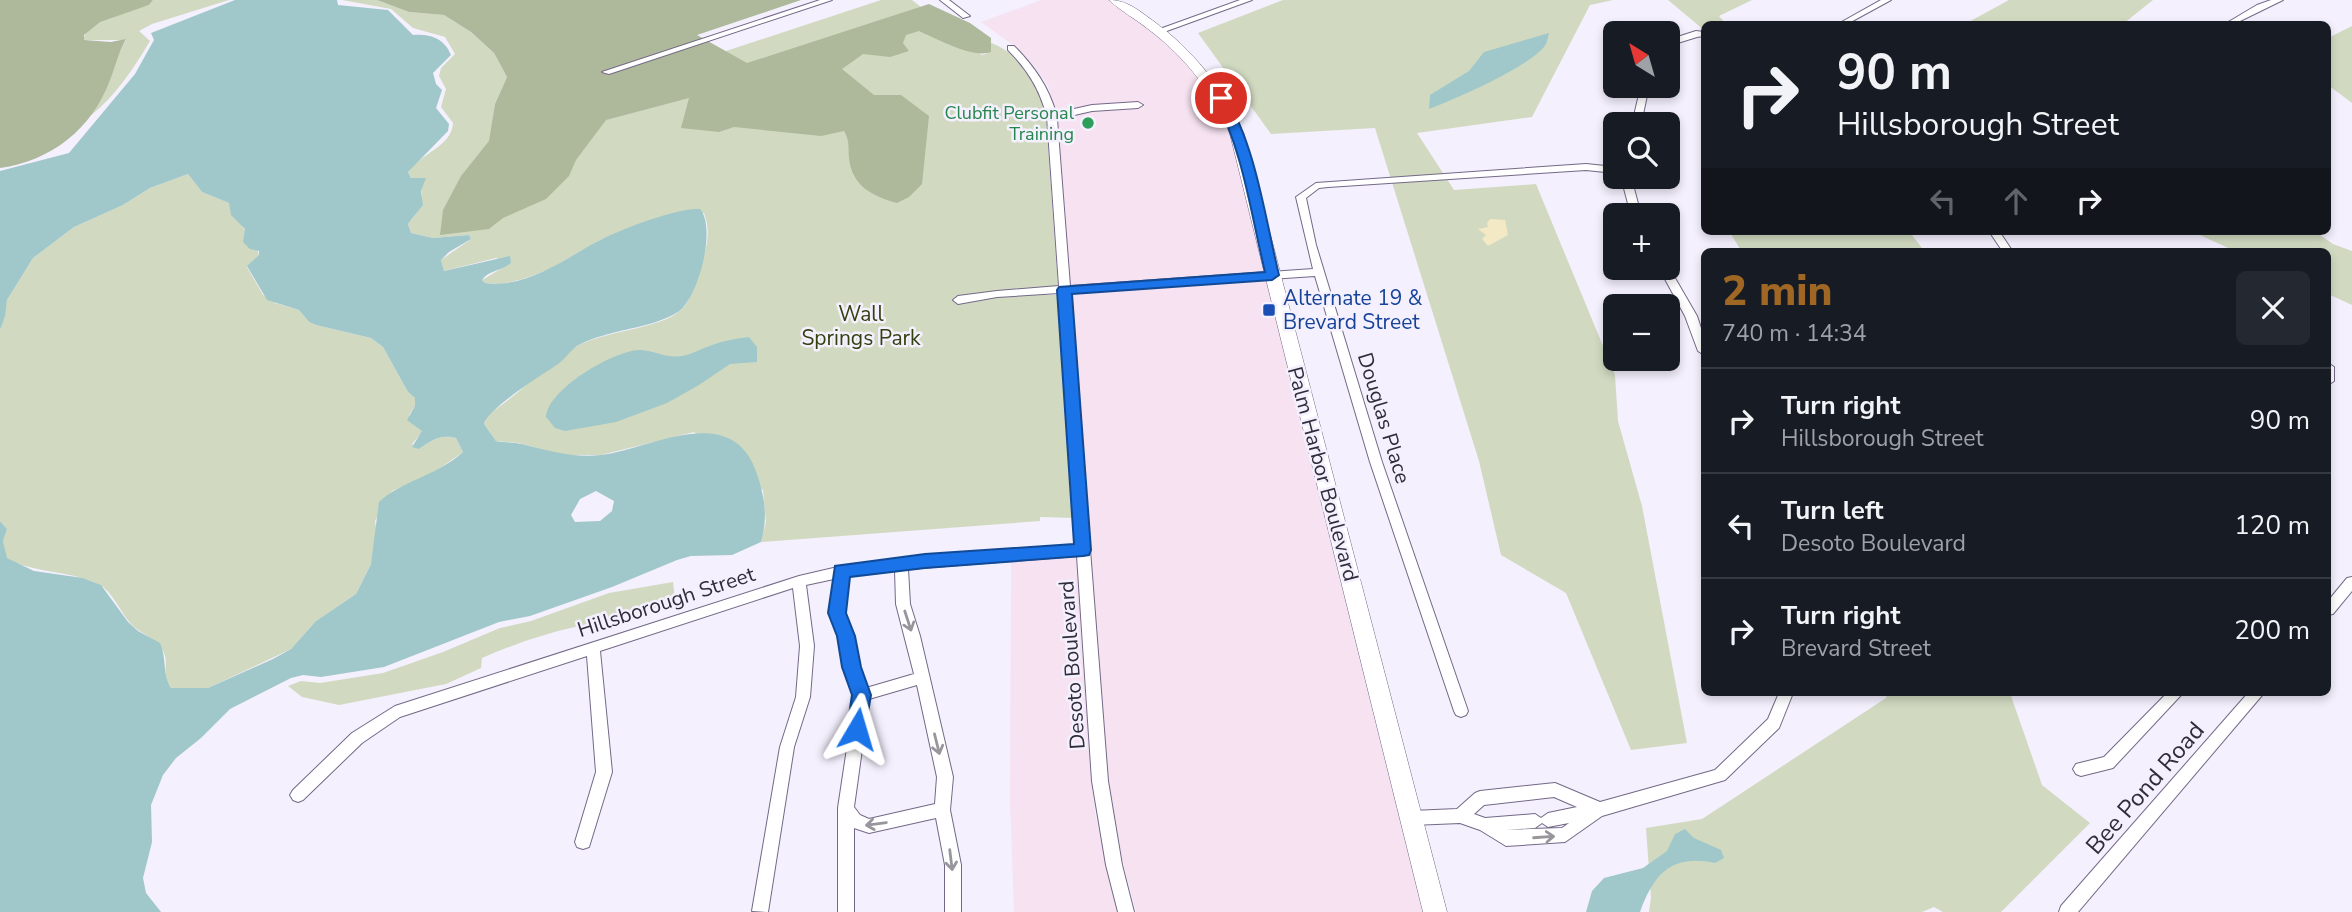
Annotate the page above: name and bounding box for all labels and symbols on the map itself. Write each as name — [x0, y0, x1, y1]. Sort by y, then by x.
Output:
north arrow — [1603, 21, 1680, 98]
pin — [1191, 68, 1251, 128]
place label: Clubfit Personal Training — [944, 101, 1075, 146]
marker: Clubfit Personal Training — [1080, 115, 1096, 131]
place label: Alternate 19 & Brevard Street — [1283, 284, 1423, 336]
park label: Wall Springs Park — [801, 300, 921, 352]
marker: Alternate 19 & Brevard Street — [1261, 302, 1277, 318]
street label: Douglas Place — [1351, 349, 1417, 487]
street label: Palm Harbor Boulevard — [1281, 364, 1365, 584]
street label: Hillsborough Street — [574, 560, 759, 644]
street label: Desoto Boulevard — [1052, 580, 1092, 750]
one-way arrow — [902, 610, 915, 632]
position arrow — [820, 692, 894, 766]
street label: Bee Pond Road — [2079, 715, 2211, 861]
one-way arrow — [931, 732, 944, 755]
one-way arrow — [865, 817, 888, 830]
one-way arrow — [1532, 830, 1555, 843]
one-way arrow — [945, 849, 958, 871]

